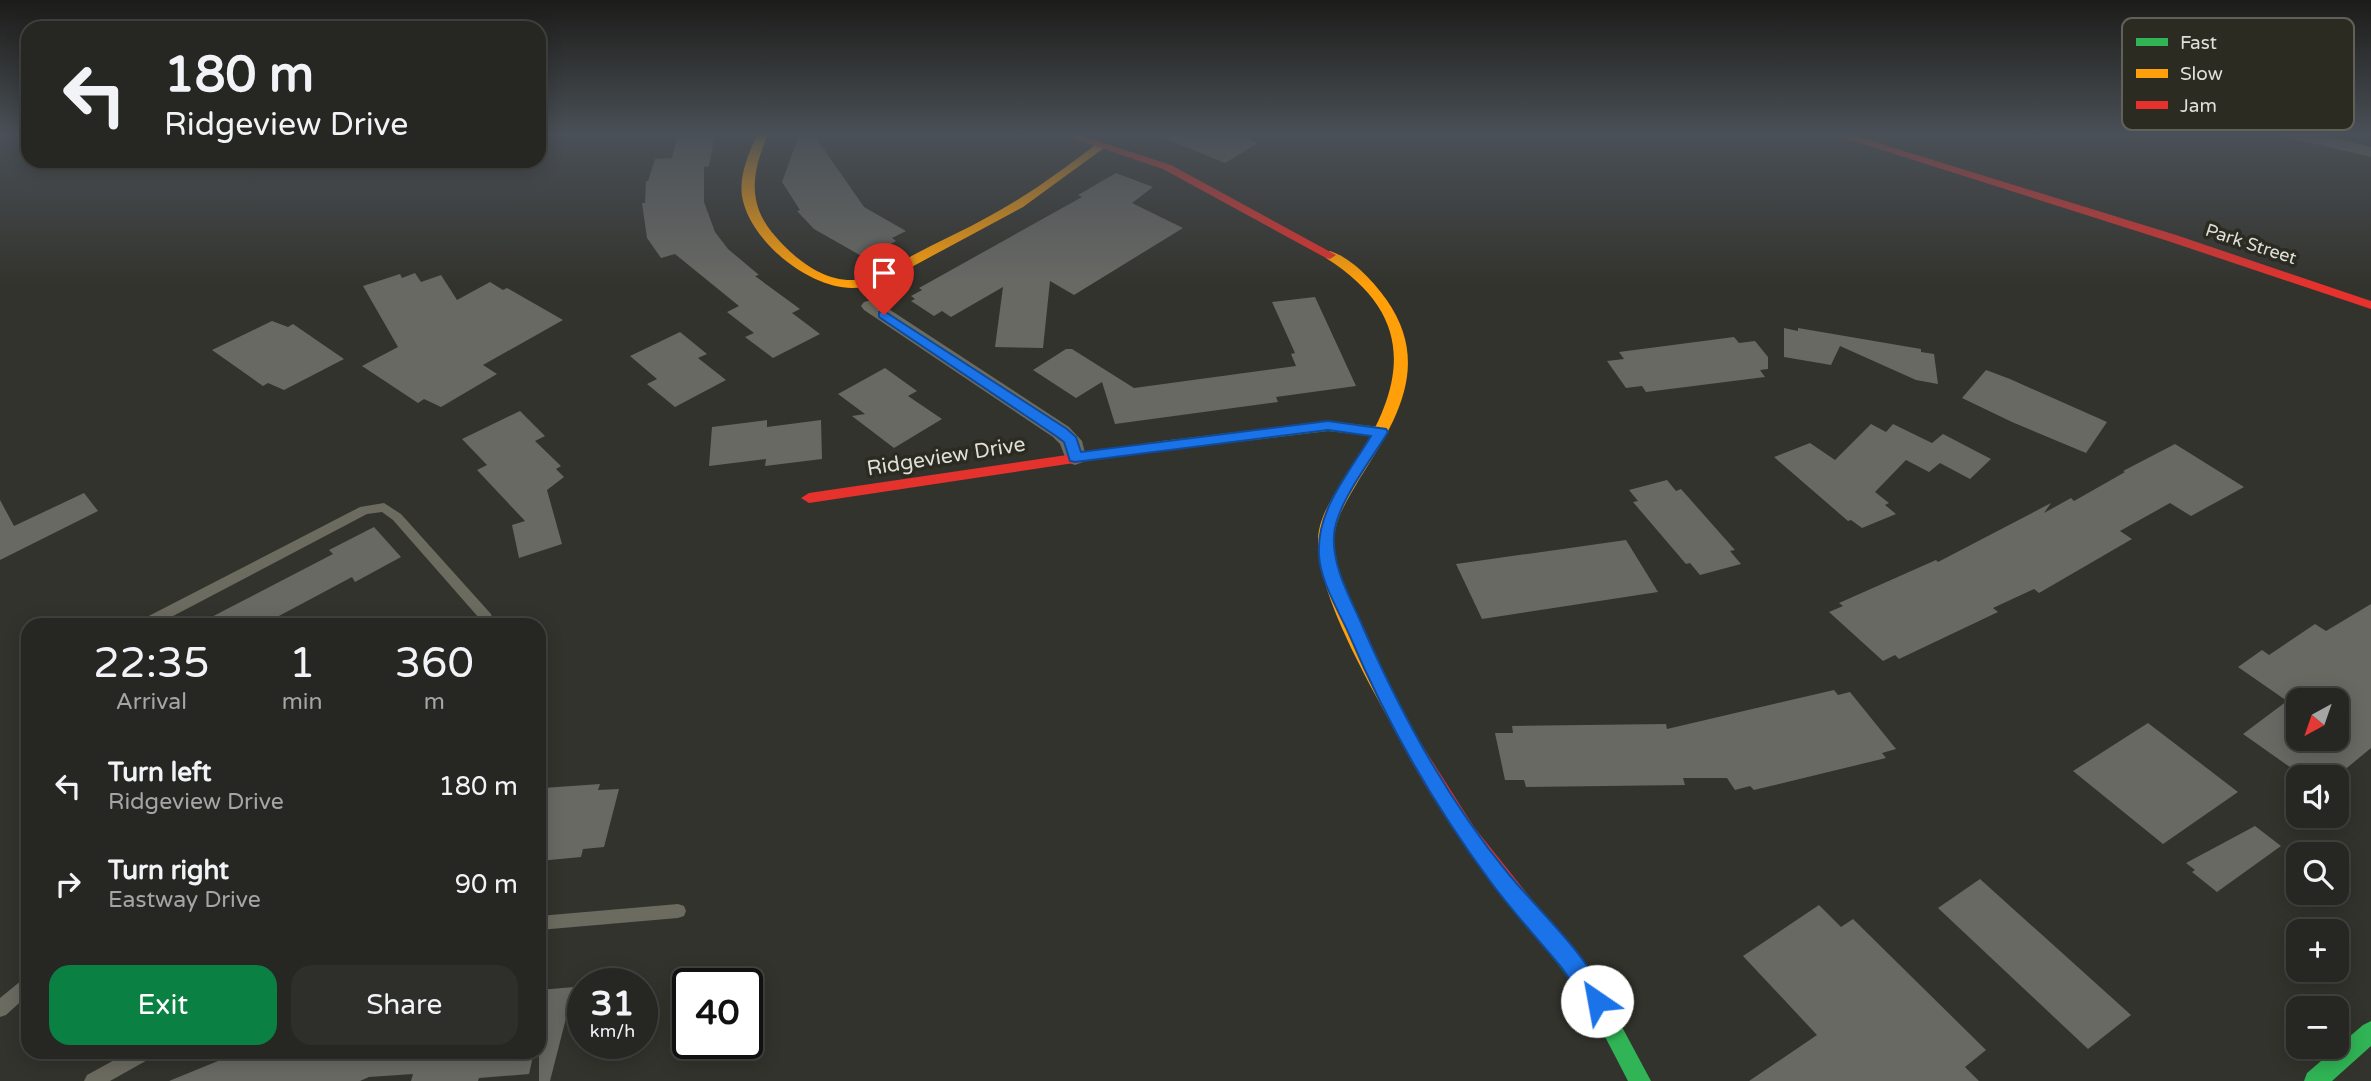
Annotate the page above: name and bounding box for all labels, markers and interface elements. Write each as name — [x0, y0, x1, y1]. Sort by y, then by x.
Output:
legend — [2122, 18, 2354, 130]
text: Fast — [2180, 32, 2217, 54]
text: 180 m — [164, 46, 314, 105]
icon: left — [49, 49, 140, 140]
text: Slow — [2180, 63, 2223, 85]
text: Jam — [2180, 95, 2217, 117]
text: Ridgeview Drive — [164, 106, 408, 144]
street label: Park Street — [2203, 219, 2299, 269]
pin — [854, 243, 914, 315]
icon: arrive — [865, 254, 903, 292]
street label: Ridgeview Drive — [865, 432, 1027, 481]
text: 22:35 — [93, 638, 210, 689]
text: 1 — [289, 638, 315, 689]
text: 360 — [395, 638, 474, 689]
text: Arrival — [116, 688, 187, 716]
text: min — [282, 688, 323, 716]
text: m — [424, 688, 445, 716]
north arrow — [2286, 688, 2348, 751]
map controls — [2286, 688, 2349, 1059]
text: Turn left — [108, 757, 211, 788]
button: sound — [2286, 765, 2349, 828]
icon: left — [49, 767, 87, 805]
text: 180 m — [438, 771, 518, 802]
text: Ridgeview Drive — [108, 788, 284, 816]
button: search — [2286, 842, 2349, 905]
text: Turn right — [108, 855, 229, 886]
icon: right — [49, 865, 87, 903]
text: 90 m — [455, 869, 518, 900]
text: Eastway Drive — [108, 886, 261, 914]
button: + — [2286, 919, 2349, 982]
position arrow — [1560, 964, 1634, 1038]
button: Exit — [49, 965, 277, 1045]
button: Share — [291, 965, 518, 1045]
speed limit sign: 40 — [672, 968, 763, 1059]
text: 31 — [591, 983, 634, 1025]
button: − — [2286, 996, 2349, 1059]
text: km/h — [590, 1020, 635, 1042]

